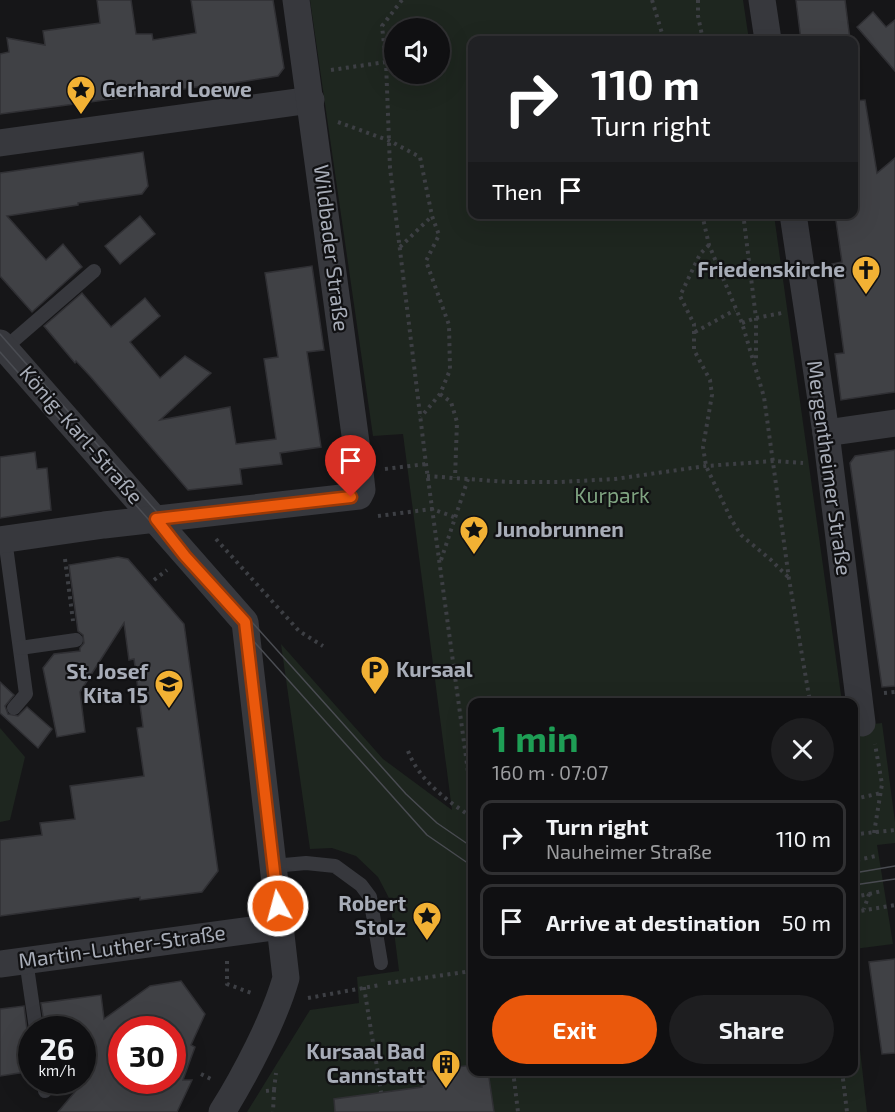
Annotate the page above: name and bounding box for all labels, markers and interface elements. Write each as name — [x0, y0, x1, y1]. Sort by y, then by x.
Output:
map controls — [384, 18, 450, 84]
button: sound — [384, 18, 450, 84]
text: 110 m — [591, 58, 700, 108]
icon: right — [492, 60, 570, 138]
place icon: Gerhard Loewe — [65, 74, 97, 116]
place label: Gerhard Loewe — [102, 76, 252, 101]
text: Turn right — [591, 109, 711, 141]
street label: Wildbader Straße — [310, 163, 355, 333]
icon: arrive — [554, 174, 587, 207]
text: Then — [492, 178, 542, 204]
church icon: Friedenskirche — [850, 254, 882, 296]
place label: Friedenskirche — [697, 256, 845, 281]
street label: Mergentheimer Straße — [803, 358, 858, 577]
street label: König-Karl-Straße — [15, 360, 149, 508]
pin — [325, 435, 376, 497]
icon: arrive — [334, 444, 367, 477]
park label: Kurpark — [574, 482, 650, 507]
place icon: Junobrunnen — [458, 514, 490, 556]
place label: Junobrunnen — [495, 516, 624, 541]
parking icon: Kursaal — [359, 654, 391, 696]
place label: Kursaal — [396, 656, 473, 681]
place label: St. Josef Kita 15 — [66, 658, 149, 707]
school or university icon: St. Josef Kita 15 — [153, 668, 185, 710]
text: 1 min — [492, 716, 579, 759]
button: close — [771, 718, 834, 781]
text: 160 m · 07:07 — [492, 760, 608, 784]
text: Turn right — [546, 813, 648, 839]
icon: right — [495, 821, 528, 854]
text: 110 m — [776, 825, 831, 851]
text: Nauheimer Straße — [546, 839, 712, 863]
position arrow — [246, 874, 310, 938]
place label: Robert Stolz — [338, 890, 406, 939]
place icon: Robert Stolz — [411, 900, 443, 942]
icon: arrive — [495, 905, 528, 938]
text: Arrive at destination — [546, 909, 760, 935]
text: 50 m — [782, 909, 831, 935]
street label: Martin-Luther-Straße — [16, 919, 227, 972]
button: Exit — [492, 995, 657, 1064]
button: Share — [669, 995, 834, 1064]
speed limit sign: 30 — [108, 1016, 186, 1094]
text: 26 — [39, 1030, 75, 1066]
place label: Kursaal Bad Cannstatt — [306, 1038, 425, 1087]
building icon: Kursaal Bad Cannstatt — [430, 1048, 462, 1090]
text: km/h — [38, 1061, 76, 1079]

